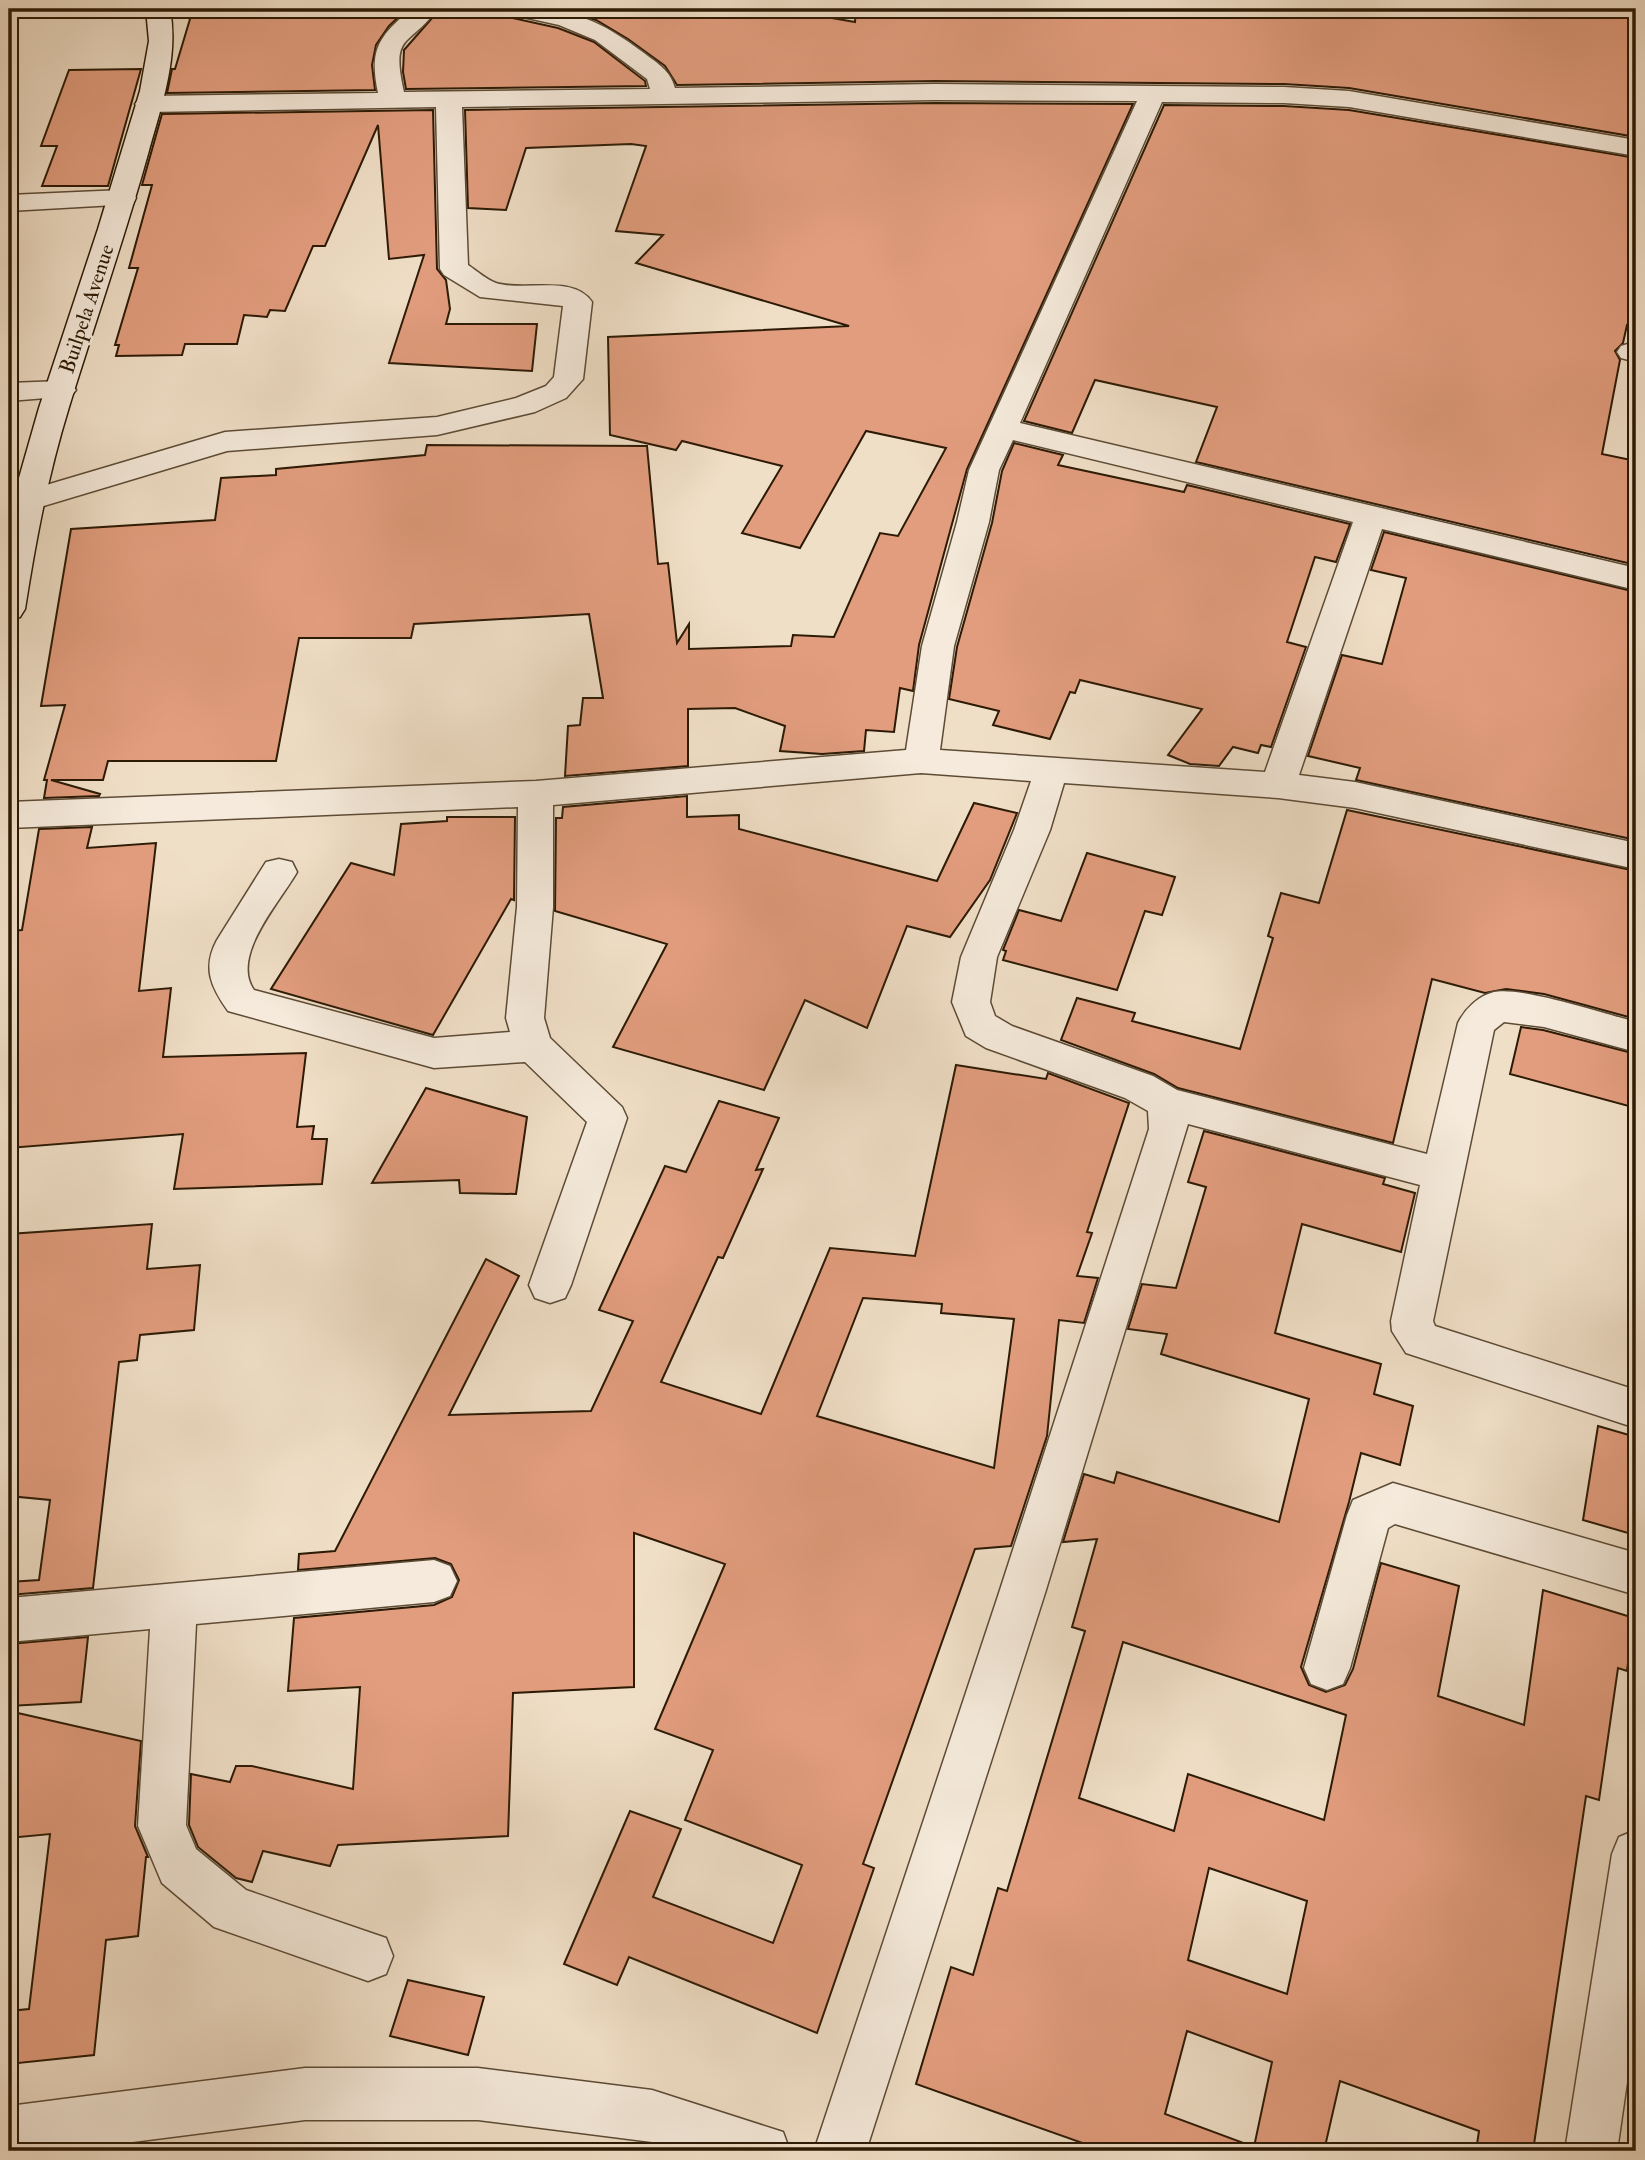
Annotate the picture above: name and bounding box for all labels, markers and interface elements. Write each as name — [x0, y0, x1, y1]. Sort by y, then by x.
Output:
street label: Builpela Avenue — [53, 241, 121, 377]

